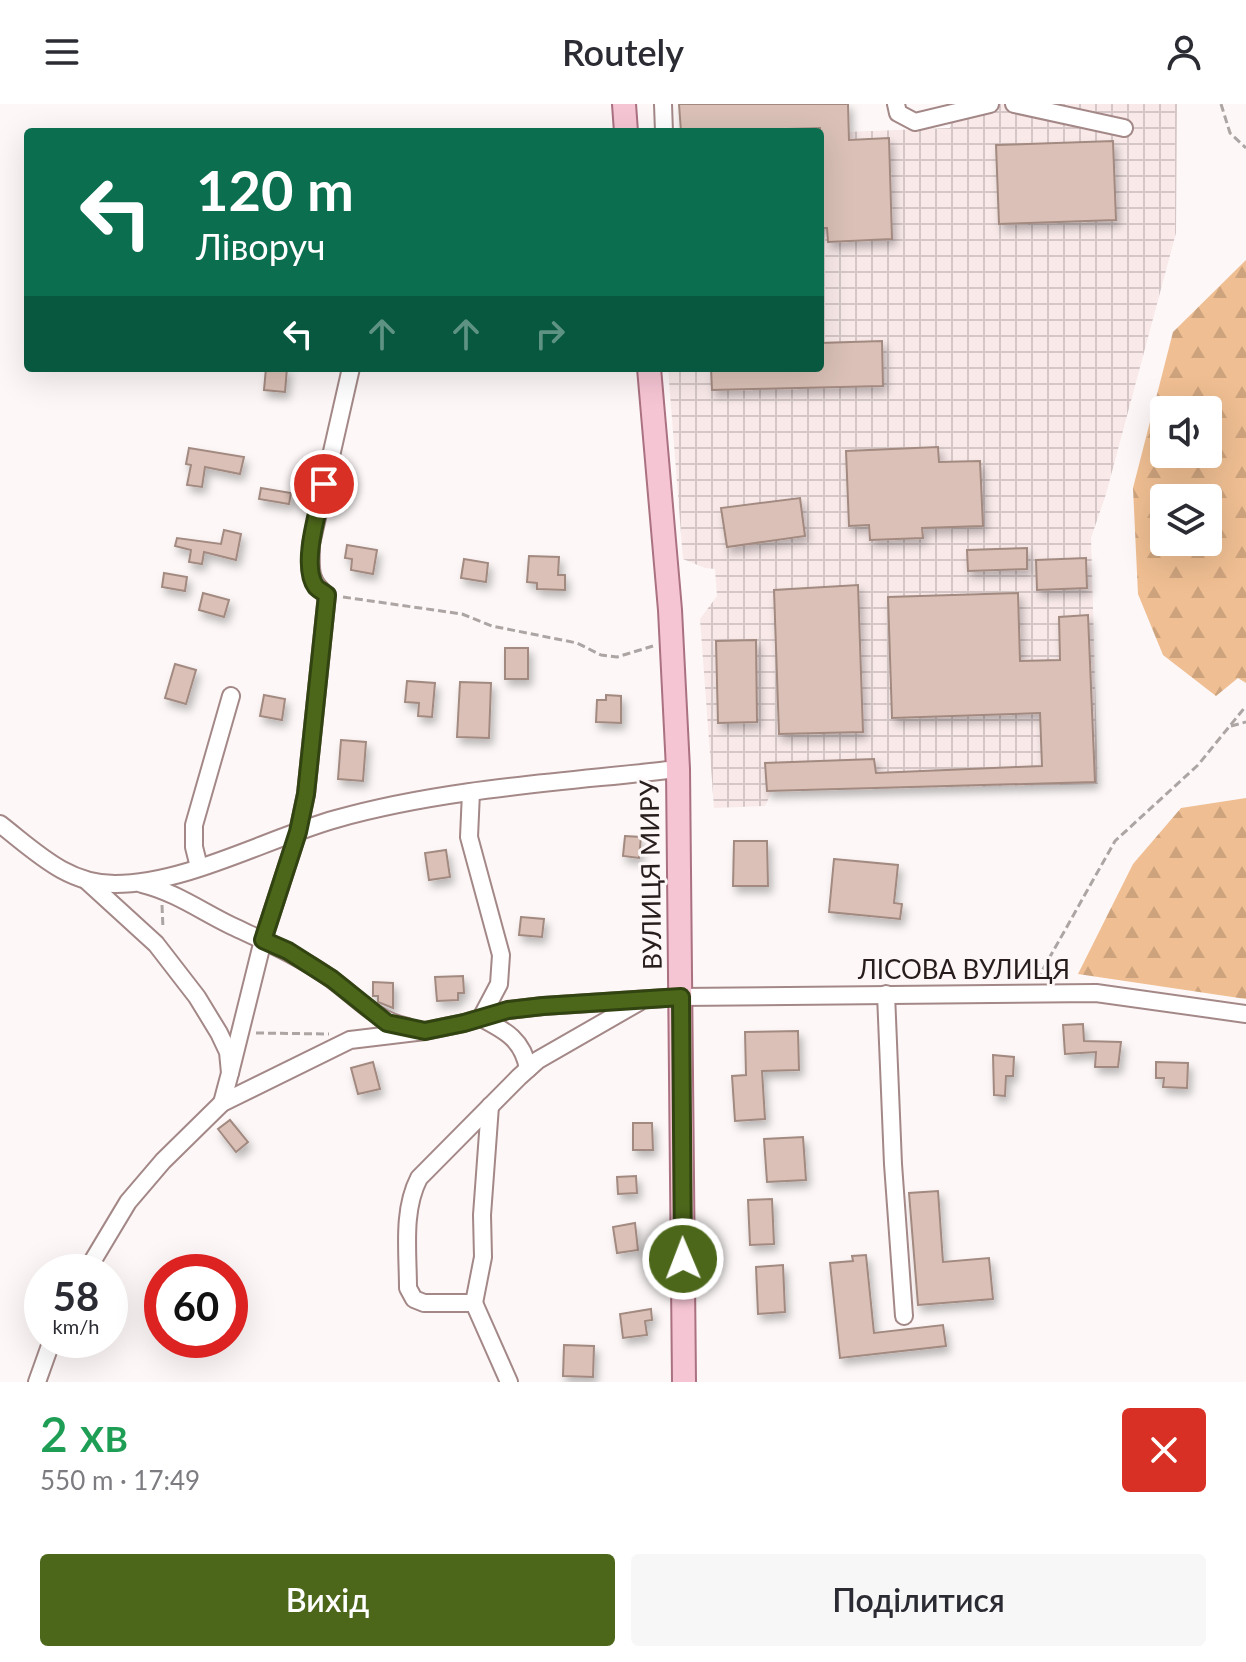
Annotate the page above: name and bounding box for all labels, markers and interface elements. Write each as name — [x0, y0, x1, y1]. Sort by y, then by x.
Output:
icon: menu — [40, 30, 84, 74]
text: Routely — [562, 30, 684, 74]
icon: person — [1162, 30, 1206, 74]
text: 120 m — [196, 156, 354, 223]
icon: left — [64, 160, 168, 264]
text: Ліворуч — [196, 224, 326, 268]
icon: left — [276, 312, 320, 356]
icon: ahead — [360, 312, 404, 356]
icon: ahead — [444, 312, 488, 356]
icon: right — [528, 312, 572, 356]
map controls — [1150, 396, 1222, 556]
button: sound — [1150, 396, 1222, 468]
pin — [290, 450, 358, 518]
icon: arrive — [302, 462, 346, 506]
button: layers — [1150, 484, 1222, 556]
street label: ВУЛИЦЯ МИРУ — [632, 779, 668, 970]
street label: ЛІСОВА ВУЛИЦЯ — [857, 953, 1070, 985]
position arrow — [641, 1217, 725, 1301]
speed limit sign: 60 — [144, 1254, 248, 1358]
text: 58 — [53, 1272, 99, 1320]
text: km/h — [53, 1314, 99, 1338]
text: 2 хв — [40, 1405, 128, 1462]
button: close — [1122, 1408, 1206, 1492]
text: 550 m · 17:49 — [40, 1464, 200, 1496]
button: Вихід — [40, 1554, 615, 1646]
button: Поділитися — [631, 1554, 1206, 1646]

